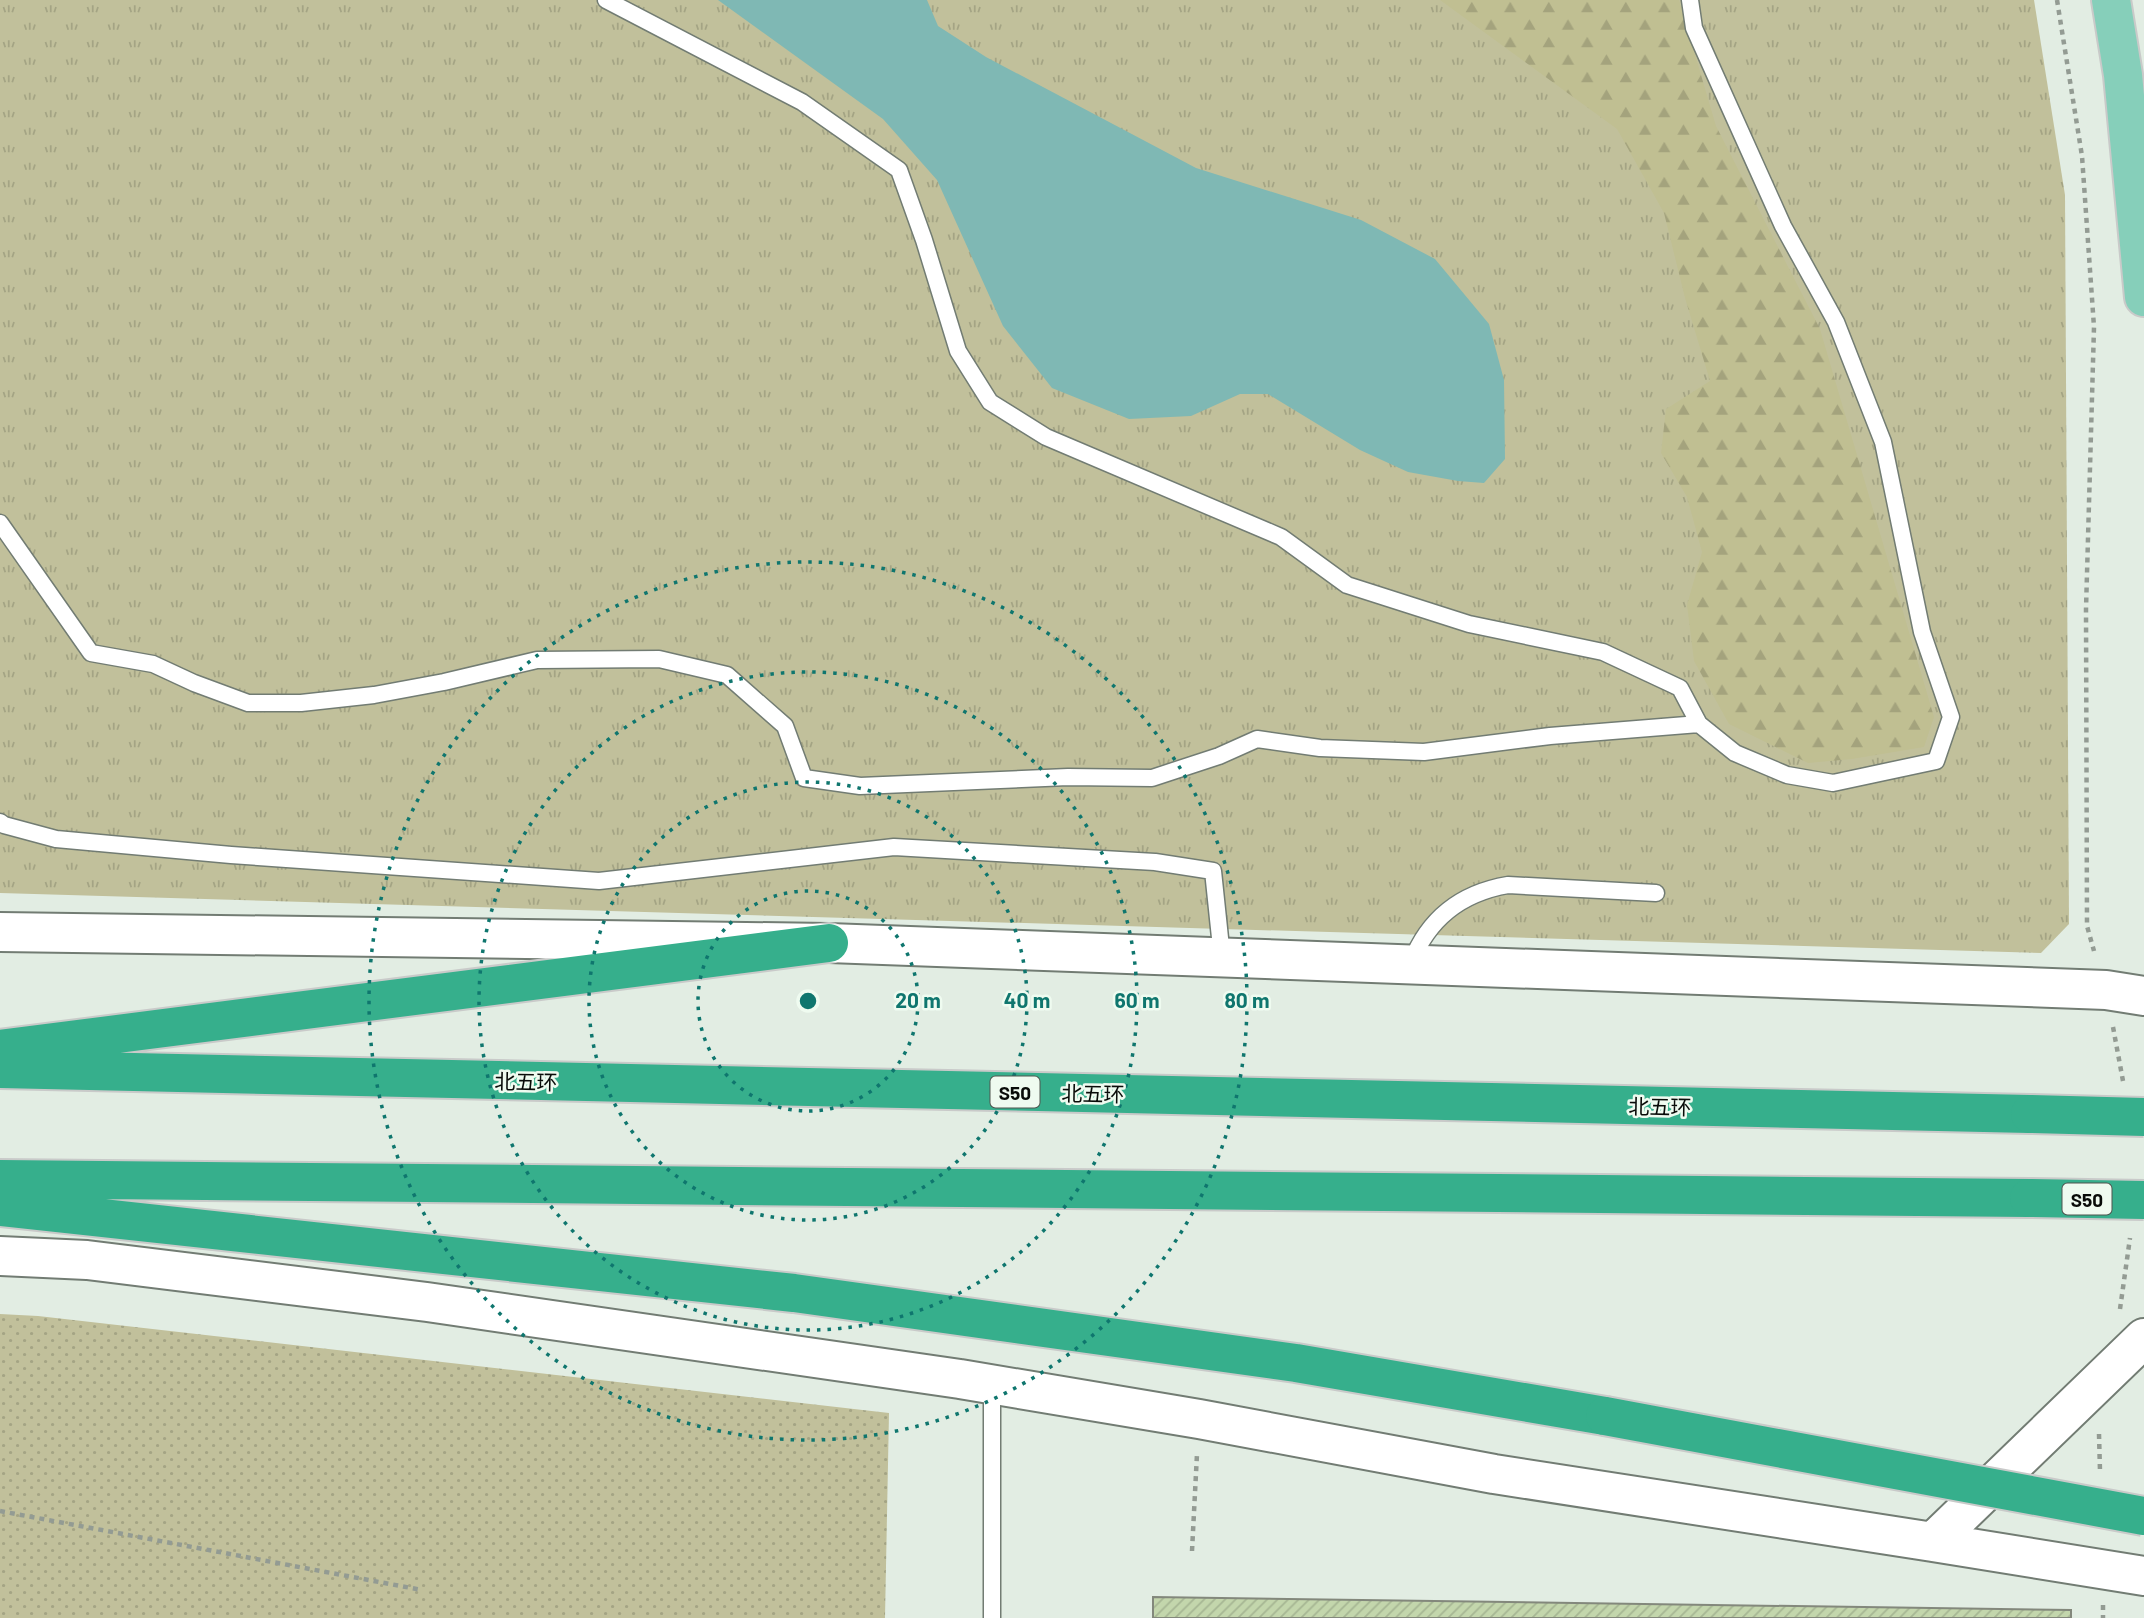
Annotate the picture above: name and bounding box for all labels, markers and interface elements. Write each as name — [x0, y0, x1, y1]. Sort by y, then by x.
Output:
text: 20 m — [895, 987, 941, 1012]
text: 40 m — [1004, 987, 1050, 1012]
text: 60 m — [1115, 987, 1159, 1012]
text: 80 m — [1224, 987, 1270, 1012]
centre of rings — [796, 989, 820, 1013]
street label: 北五环 — [494, 1068, 558, 1094]
road number: S50 — [990, 1076, 1040, 1108]
street label: 北五环 — [1061, 1080, 1125, 1106]
street label: 北五环 — [1628, 1093, 1692, 1119]
road number: S50 — [2062, 1184, 2112, 1214]

